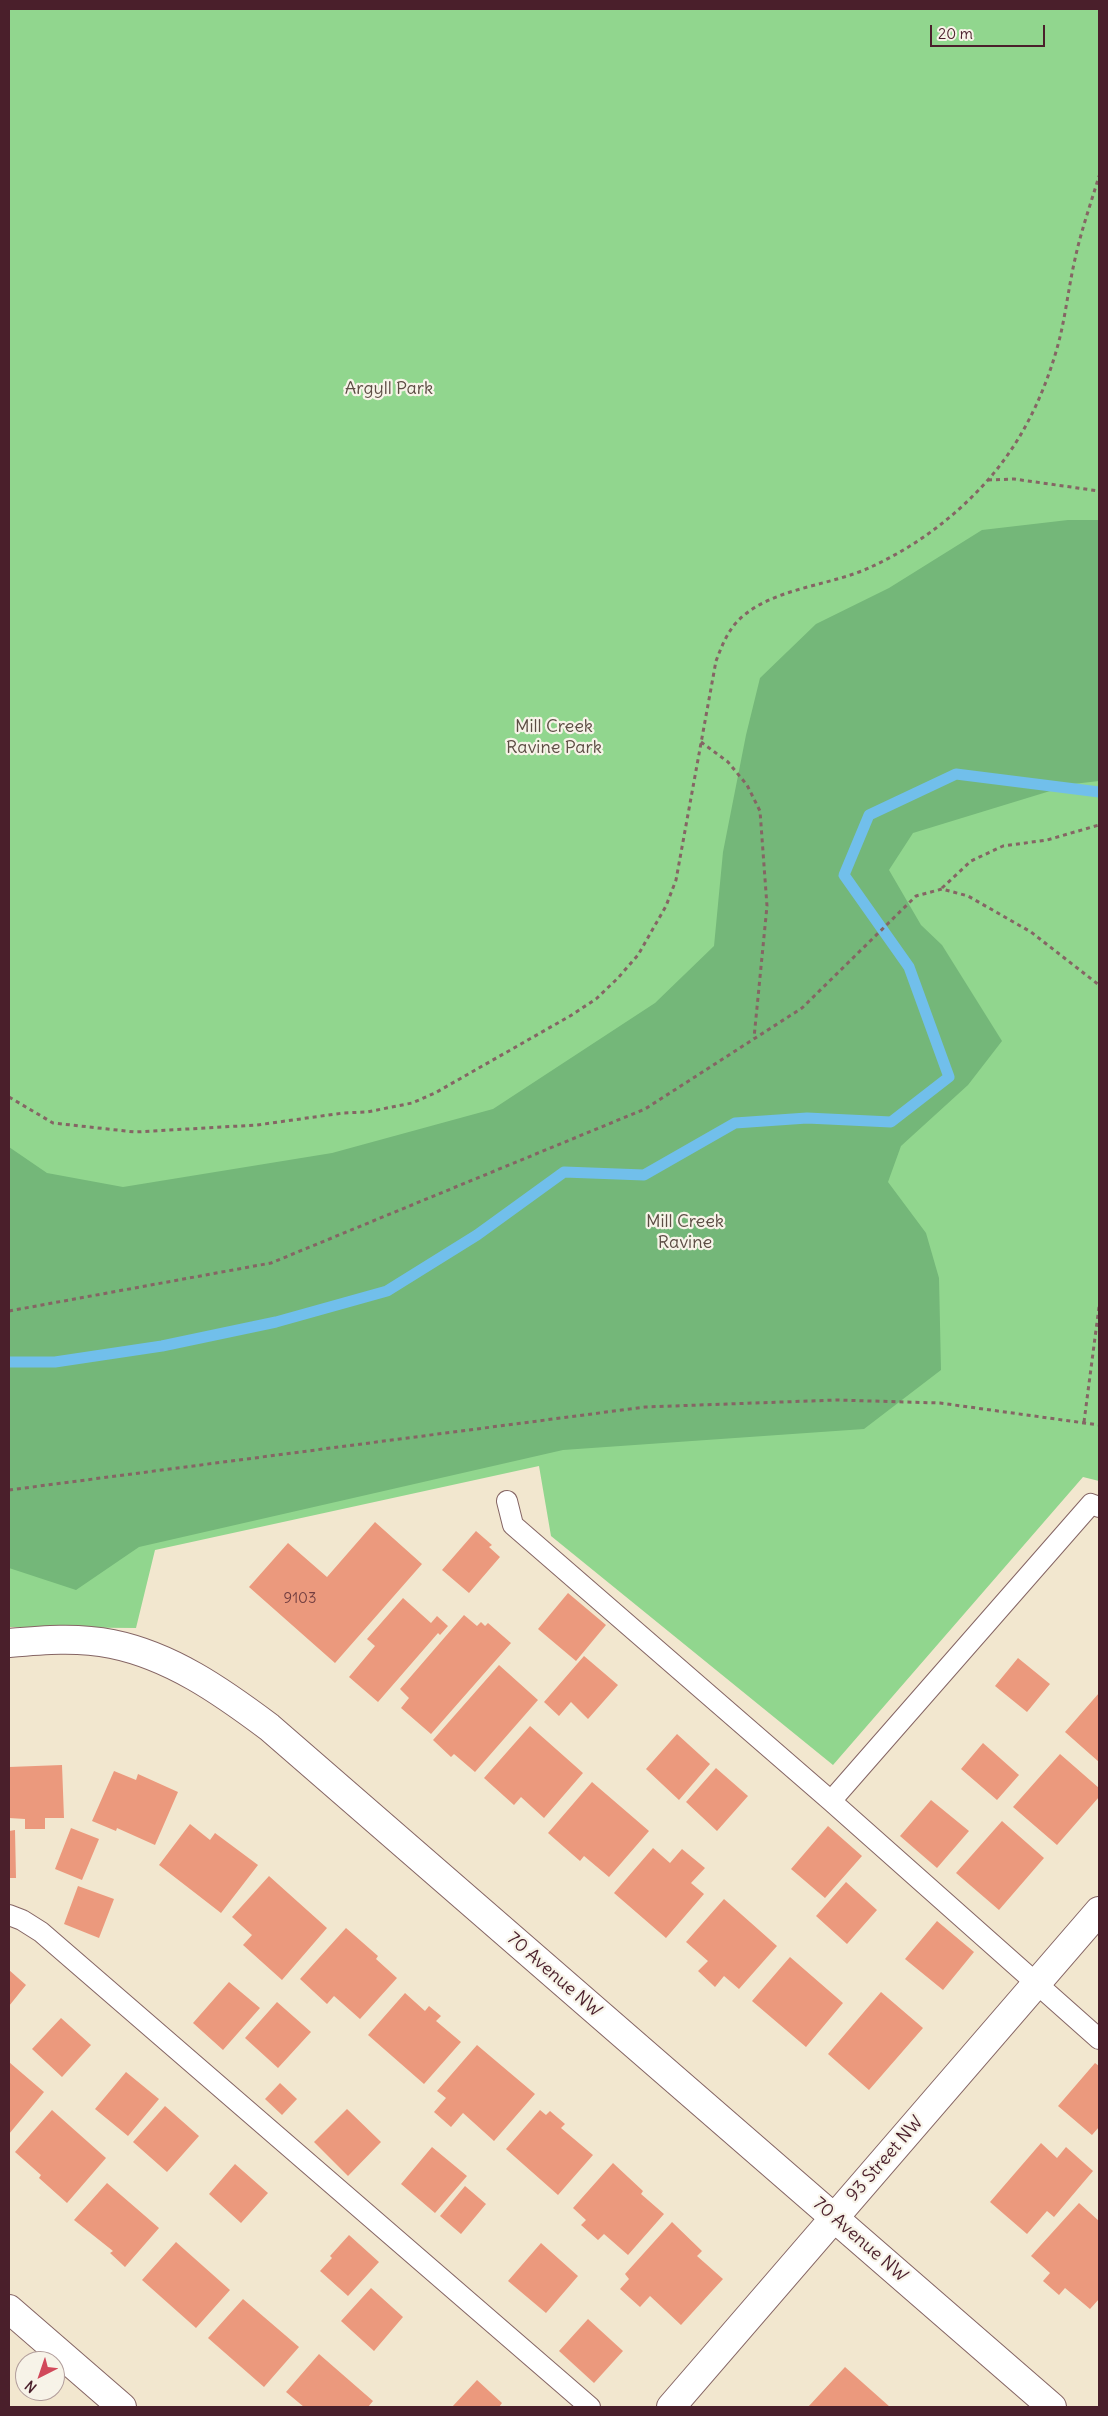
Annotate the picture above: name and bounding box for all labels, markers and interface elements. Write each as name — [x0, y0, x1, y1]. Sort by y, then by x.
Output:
scale bar — [933, 15, 1048, 47]
text: 20 m — [938, 24, 973, 43]
park label: Argyll Park — [345, 378, 433, 400]
park label: Mill Creek Ravine Park — [506, 716, 602, 759]
park label: Mill Creek Ravine — [646, 1211, 724, 1254]
house number: 9103 — [284, 1590, 316, 1608]
street label: 70 Avenue NW — [502, 1928, 606, 2022]
street label: 93 Street NW — [842, 2112, 928, 2206]
street label: 70 Avenue NW — [808, 2193, 912, 2287]
north arrow — [15, 2351, 65, 2401]
text: N — [21, 2377, 40, 2397]

